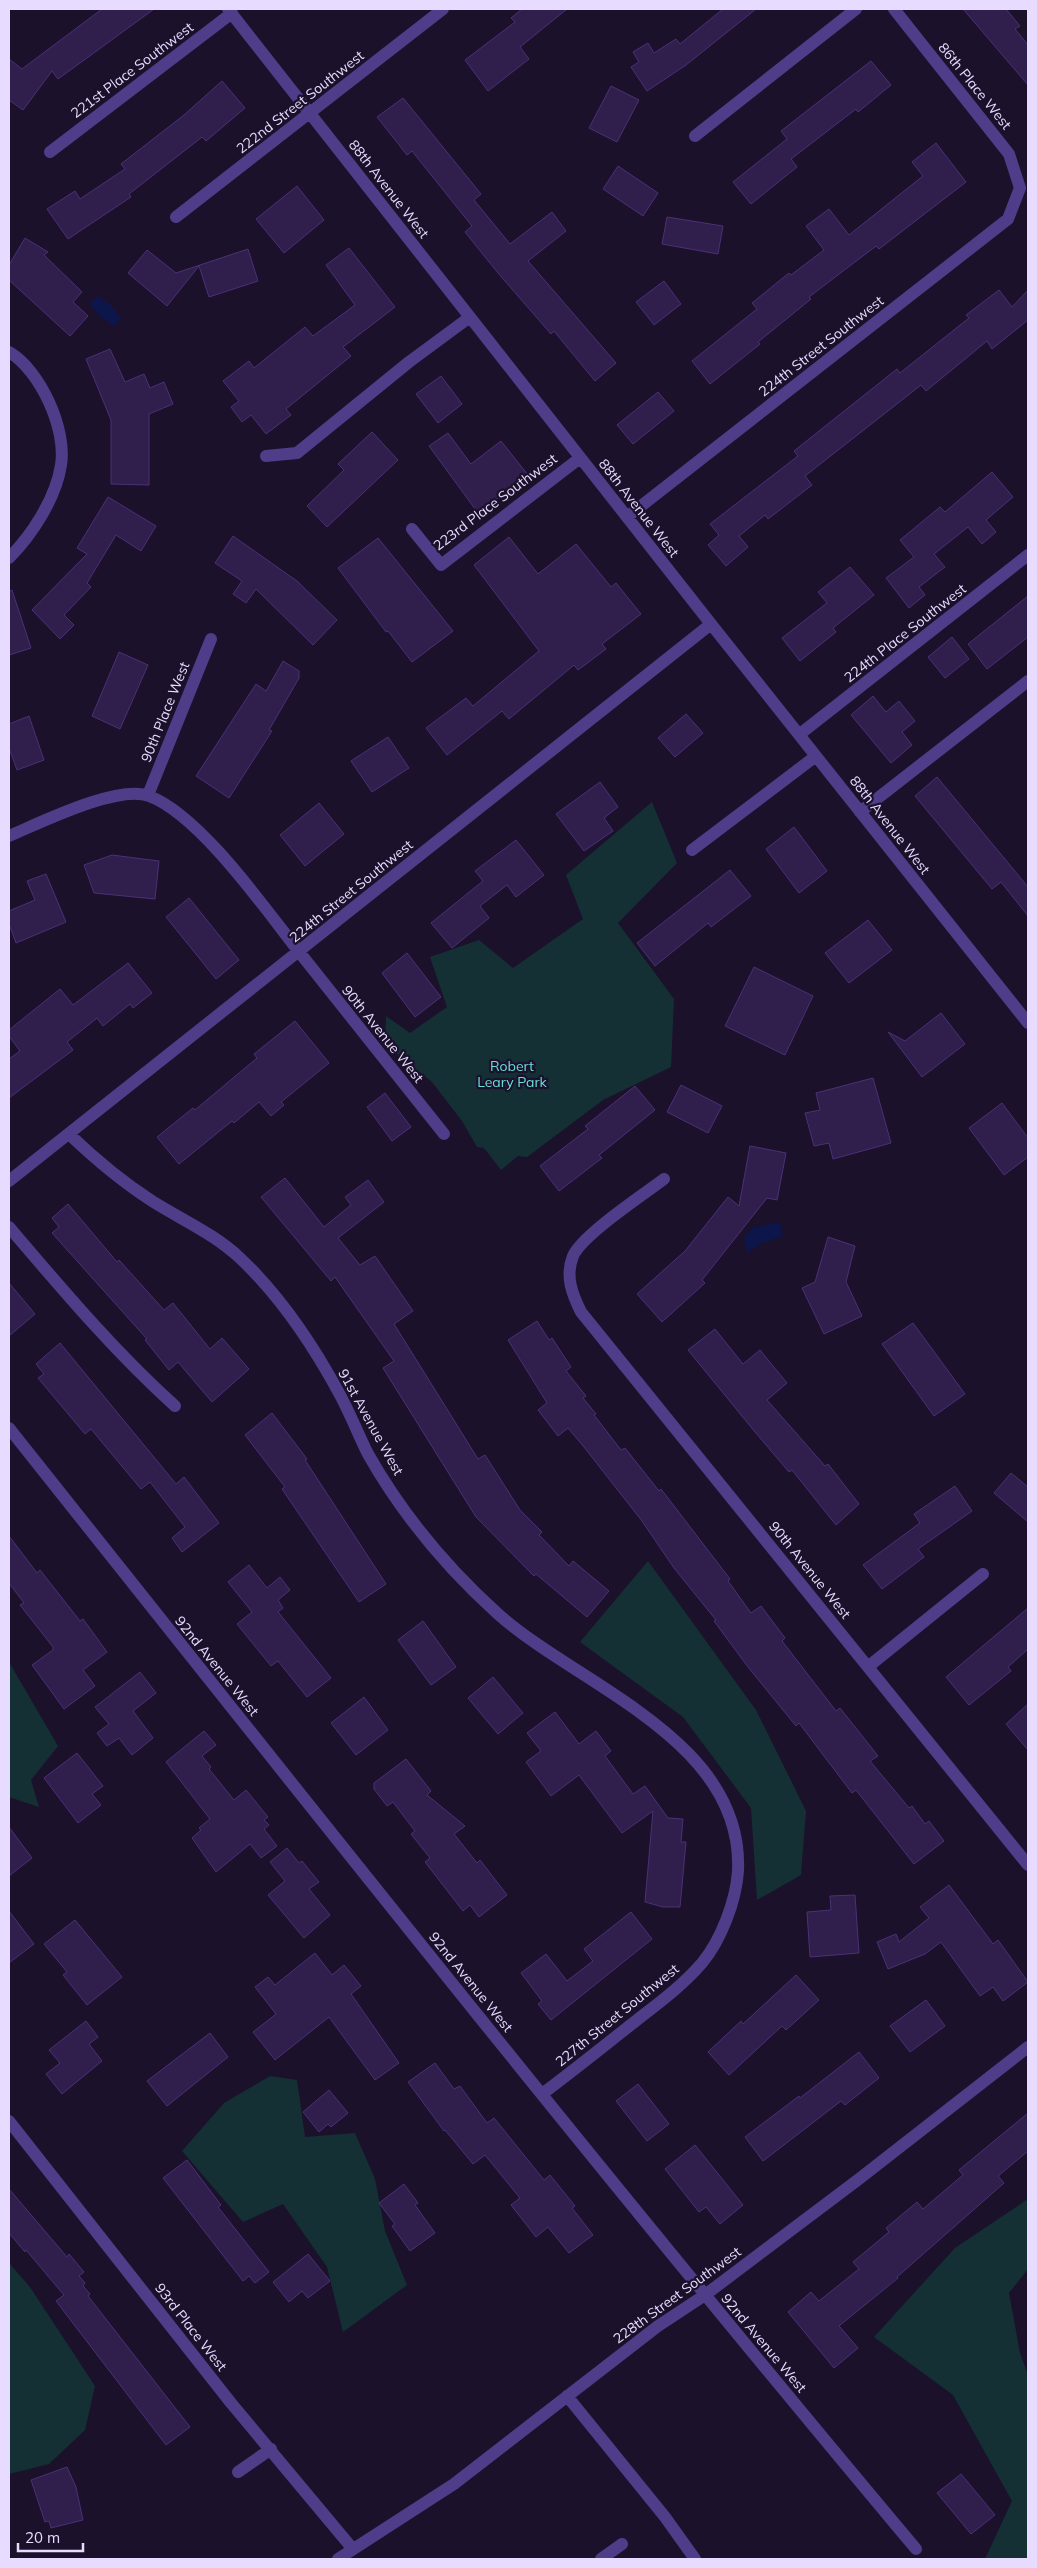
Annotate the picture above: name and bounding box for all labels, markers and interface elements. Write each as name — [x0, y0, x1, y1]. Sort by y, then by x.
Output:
street label: 221st Place Southwest — [67, 18, 197, 122]
street label: 86th Place West — [934, 39, 1016, 133]
street label: 222nd Street Southwest — [233, 46, 368, 157]
street label: 88th Avenue West — [345, 136, 433, 242]
street label: 224th Street Southwest — [755, 292, 887, 400]
street label: 223rd Place Southwest — [430, 449, 561, 554]
street label: 88th Avenue West — [595, 455, 683, 561]
street label: 224th Place Southwest — [840, 580, 970, 686]
street label: 90th Place West — [137, 659, 193, 765]
street label: 88th Avenue West — [846, 772, 934, 878]
street label: 224th Street Southwest — [286, 836, 416, 946]
street label: 90th Avenue West — [338, 982, 428, 1086]
park label: Robert Leary Park — [477, 1057, 548, 1091]
street label: 91st Avenue West — [334, 1366, 408, 1478]
street label: 90th Avenue West — [765, 1518, 855, 1622]
street label: 92nd Avenue West — [171, 1612, 263, 1720]
street label: 92nd Avenue West — [425, 1928, 517, 2036]
street label: 227th Street Southwest — [552, 1960, 682, 2070]
street label: 228th Street Southwest — [610, 2243, 745, 2347]
street label: 93rd Place West — [151, 2279, 231, 2375]
street label: 92nd Avenue West — [717, 2290, 811, 2396]
scale bar — [18, 2520, 82, 2552]
text: 20 m — [25, 2528, 60, 2547]

